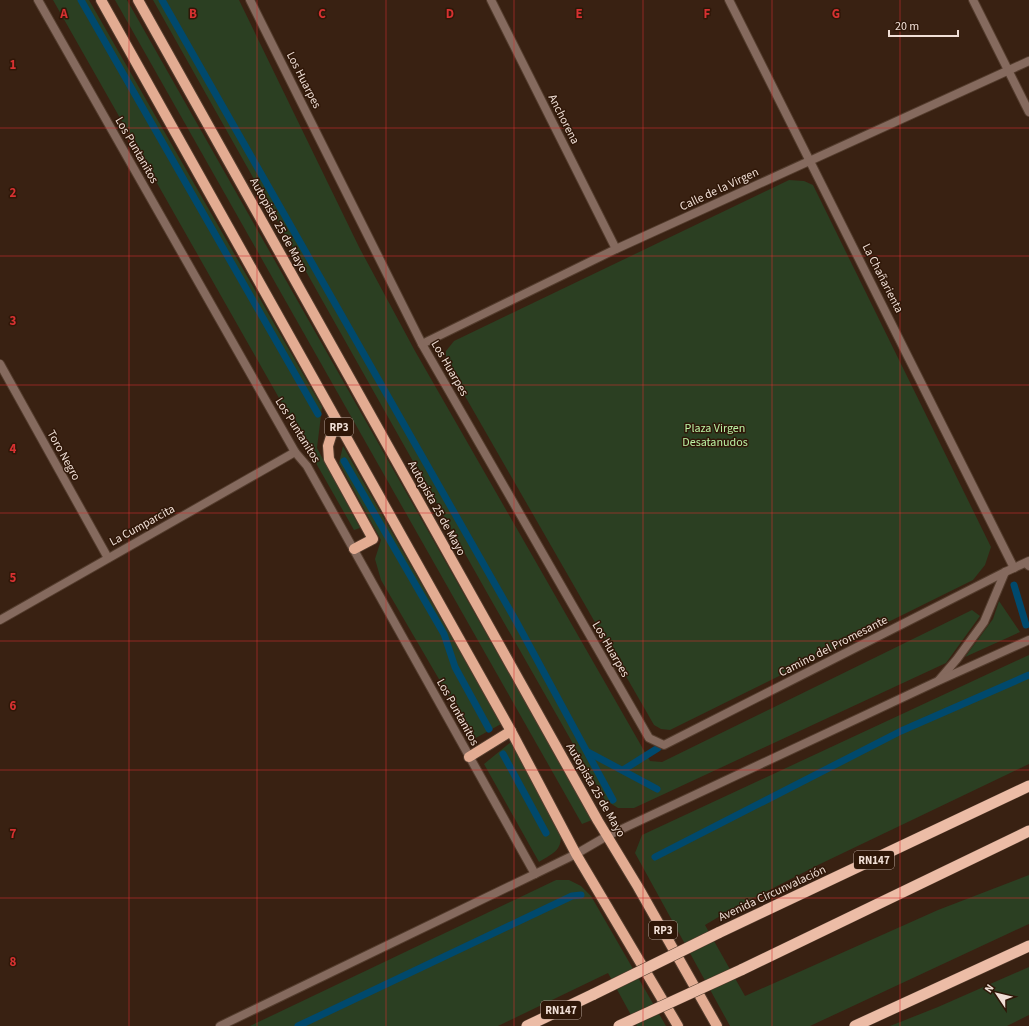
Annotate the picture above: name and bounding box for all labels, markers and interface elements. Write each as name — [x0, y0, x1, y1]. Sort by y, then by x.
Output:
text: A — [59, 5, 68, 23]
text: B — [189, 5, 197, 23]
text: C — [318, 5, 326, 23]
text: D — [446, 5, 454, 23]
text: E — [575, 5, 583, 23]
text: F — [704, 5, 711, 23]
text: G — [832, 5, 840, 23]
scale bar — [889, 12, 958, 38]
text: 20 m — [895, 18, 919, 35]
street label: Los Huarpes — [282, 49, 325, 112]
text: 1 — [10, 56, 17, 74]
street label: Anchorena — [544, 91, 583, 147]
street label: Los Puntanitos — [111, 114, 162, 187]
street label: Calle de la Virgen — [677, 164, 762, 215]
street label: Autopista 25 de Mayo — [245, 175, 312, 276]
text: 2 — [10, 184, 17, 202]
street label: La Chañarienta — [858, 241, 907, 316]
text: 3 — [10, 312, 17, 330]
street label: Los Huarpes — [427, 337, 472, 399]
street label: Los Puntanitos — [271, 394, 324, 466]
road number: RP3 — [325, 418, 353, 436]
park label: Plaza Virgen Desatanudos — [682, 420, 748, 451]
street label: Toro Negro — [43, 427, 84, 484]
text: 4 — [10, 440, 17, 458]
street label: Autopista 25 de Mayo — [403, 458, 470, 559]
street label: La Cumparcita — [106, 500, 178, 550]
text: 5 — [10, 569, 17, 587]
street label: Camino del Promesante — [776, 612, 891, 681]
street label: Los Huarpes — [588, 618, 633, 680]
street label: Los Puntanitos — [432, 676, 483, 749]
text: 6 — [10, 697, 17, 715]
street label: Autopista 25 de Mayo — [562, 740, 629, 840]
text: 7 — [10, 825, 17, 843]
road number: RN147 — [854, 851, 894, 869]
street label: Avenida Circunvalación — [716, 861, 829, 926]
road number: RP3 — [649, 921, 677, 939]
text: 8 — [10, 953, 17, 971]
north arrow — [977, 974, 1017, 1014]
text: N — [981, 981, 997, 996]
road number: RN147 — [541, 1001, 581, 1019]

